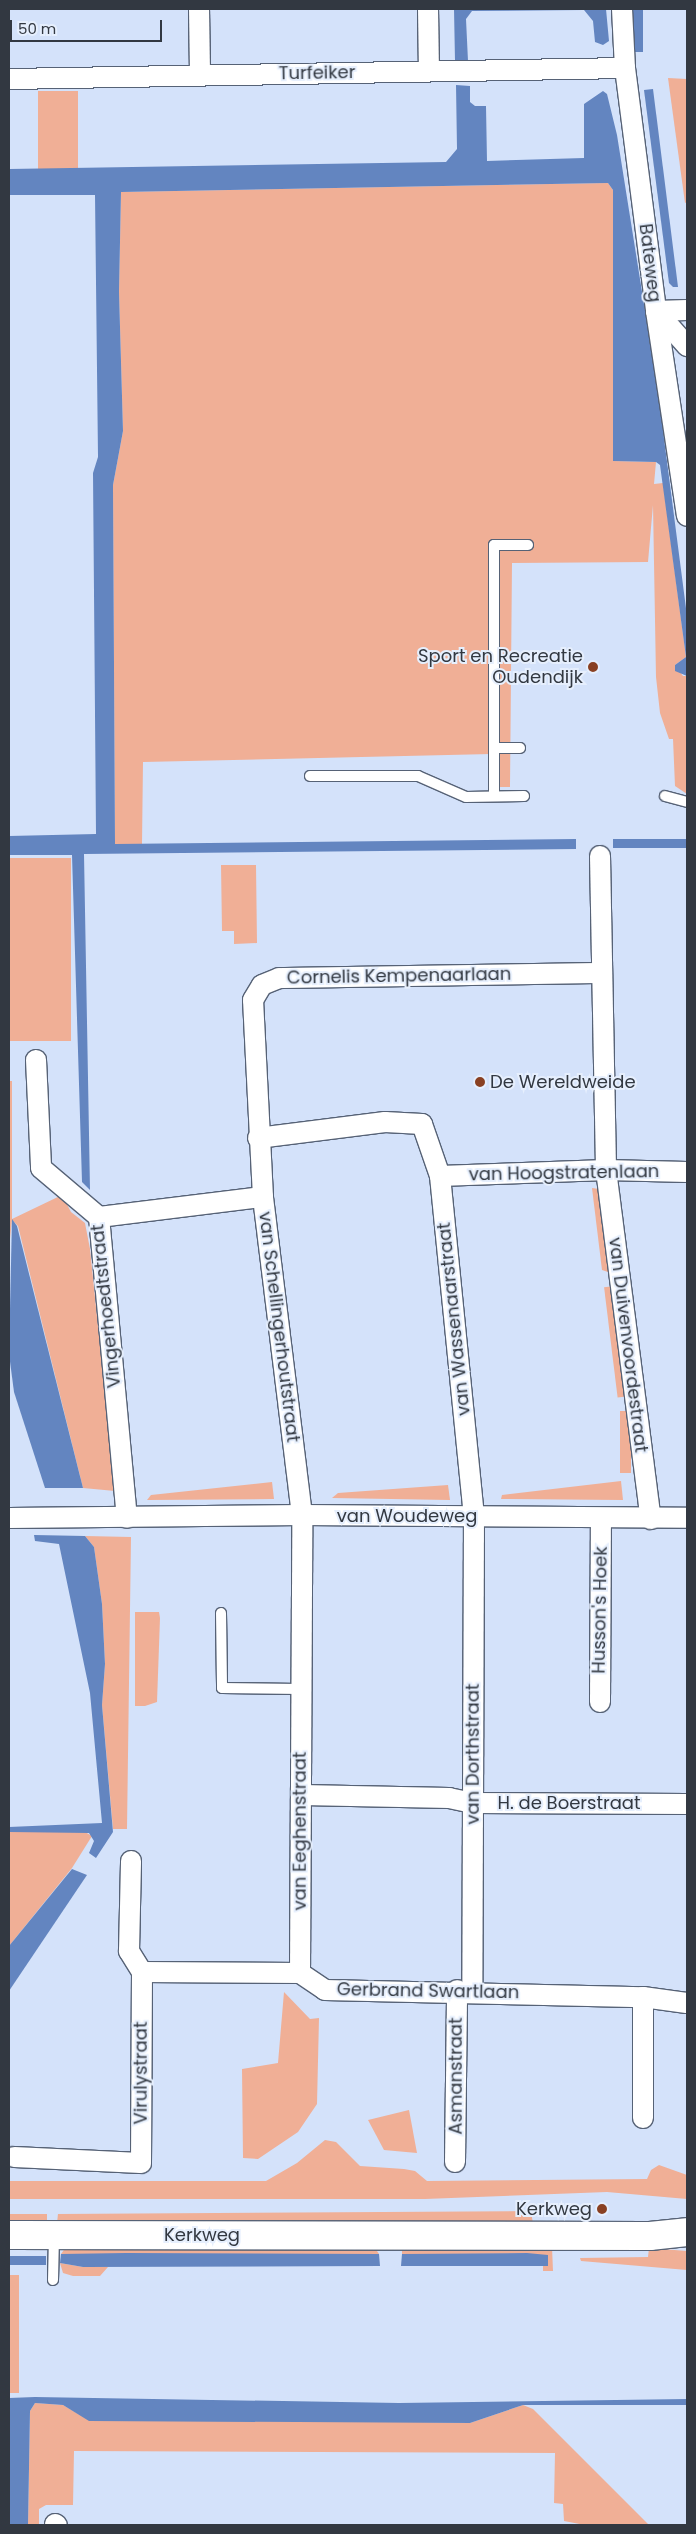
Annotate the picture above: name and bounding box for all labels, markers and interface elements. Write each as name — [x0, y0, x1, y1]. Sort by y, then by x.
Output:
scale bar — [12, 10, 165, 42]
text: 50 m — [18, 18, 56, 39]
street label: Turfeiker — [279, 62, 355, 84]
street label: Bateweg — [634, 222, 666, 304]
place label: Sport en Recreatie Oudendijk — [418, 646, 583, 689]
marker: Sport en Recreatie Oudendijk — [587, 661, 599, 673]
street label: Cornelis Kempenaarlaan — [287, 963, 511, 989]
place label: De Wereldweide — [490, 1071, 636, 1093]
marker: De Wereldweide — [474, 1076, 486, 1088]
street label: van Hoogstratenlaan — [469, 1161, 659, 1185]
street label: van Schellingerhoutstraat — [254, 1210, 304, 1444]
street label: van Wassenaarstraat — [433, 1221, 475, 1417]
street label: Vingerhoedtstraat — [87, 1223, 125, 1389]
street label: van Duivenvoordestraat — [604, 1236, 652, 1454]
street label: van Woudeweg — [337, 1505, 477, 1527]
street label: Husson's Hoek — [588, 1546, 612, 1674]
street label: van Dorthstraat — [462, 1683, 484, 1825]
street label: van Eeghenstraat — [289, 1752, 311, 1910]
street label: H. de Boerstraat — [497, 1792, 641, 1814]
street label: Gerbrand Swartlaan — [337, 1979, 519, 2003]
street label: Asmanstraat — [445, 2017, 467, 2135]
street label: Virulystraat — [130, 2022, 152, 2124]
place label: Kerkweg — [516, 2198, 592, 2220]
marker: Kerkweg — [596, 2203, 608, 2215]
street label: Kerkweg — [164, 2224, 240, 2246]

